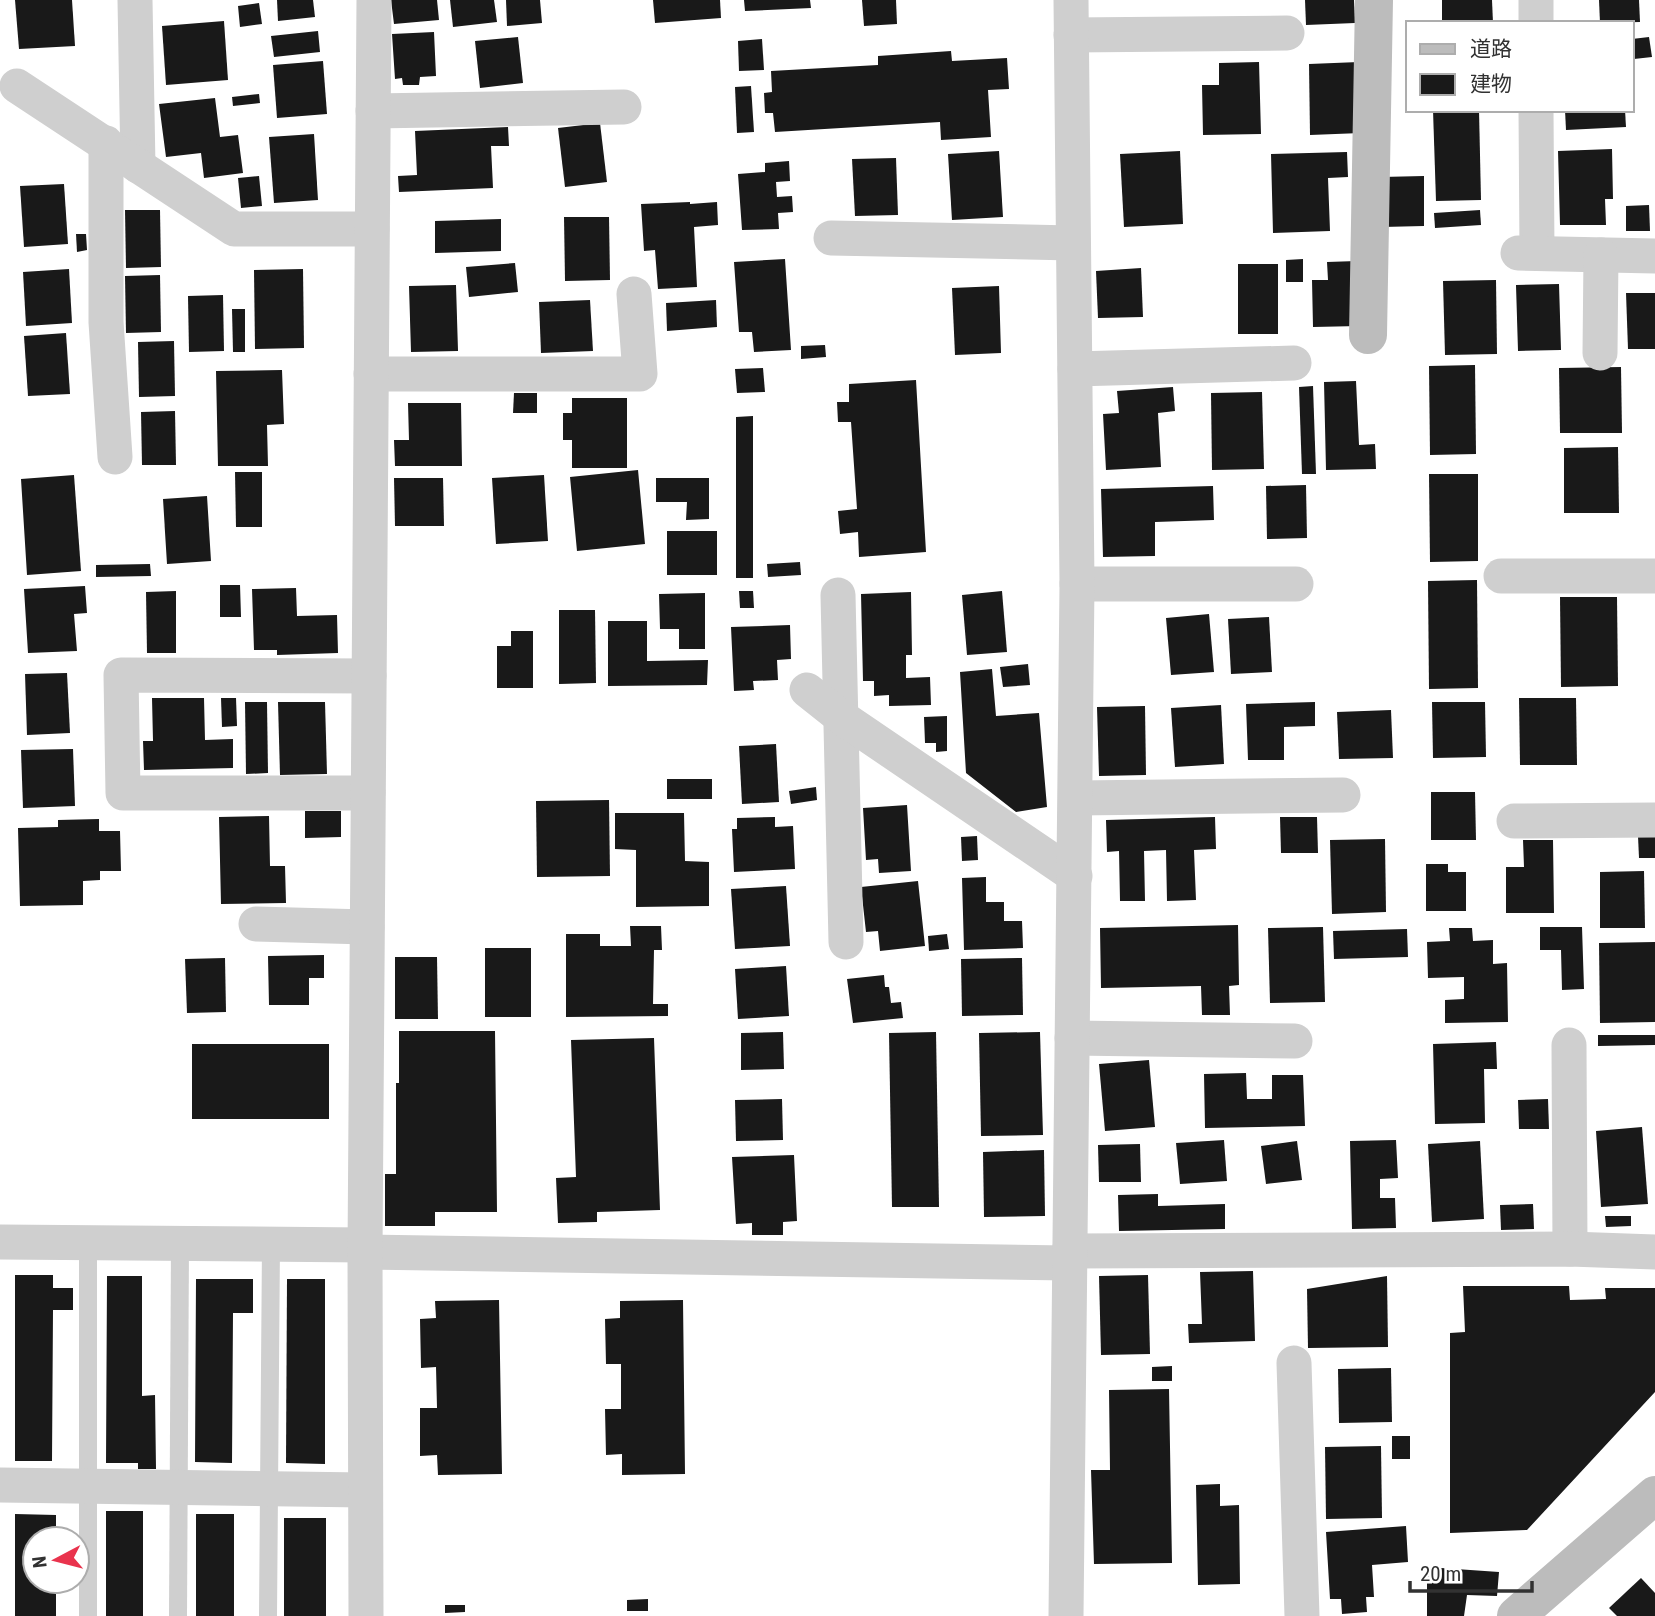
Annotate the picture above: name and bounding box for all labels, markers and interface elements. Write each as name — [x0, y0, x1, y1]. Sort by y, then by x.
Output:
legend — [1406, 21, 1634, 112]
text: 道路 — [1470, 37, 1512, 61]
text: 建物 — [1470, 72, 1512, 96]
north arrow — [21, 1525, 91, 1595]
scale bar — [1410, 1550, 1532, 1594]
text: N — [27, 1555, 52, 1569]
text: 20 m — [1420, 1562, 1461, 1586]

